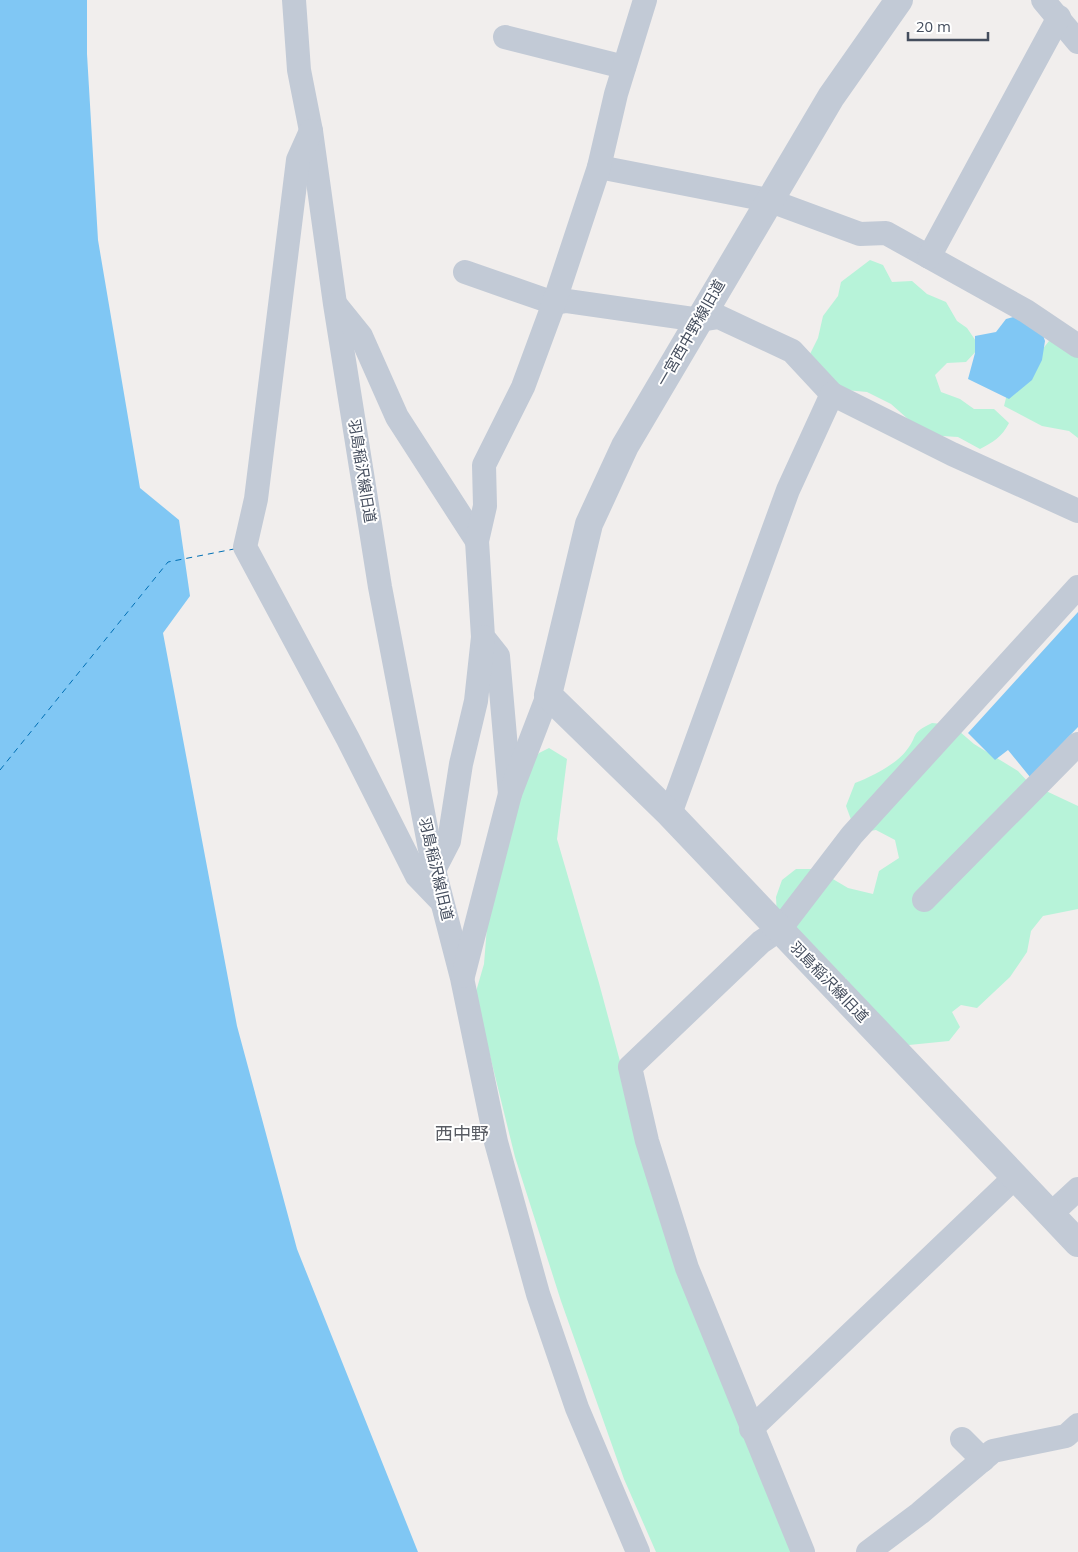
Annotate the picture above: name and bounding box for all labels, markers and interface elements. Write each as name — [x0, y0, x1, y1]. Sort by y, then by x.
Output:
scale bar — [908, 10, 988, 42]
text: 20 m — [916, 16, 951, 36]
street label: 一宮西中野線旧道 — [651, 276, 729, 389]
street label: 羽島稲沢線旧道 — [345, 417, 381, 524]
street label: 羽島稲沢線旧道 — [415, 815, 459, 922]
street label: 羽島稲沢線旧道 — [786, 937, 873, 1026]
district label: 西中野 — [435, 1121, 489, 1145]

